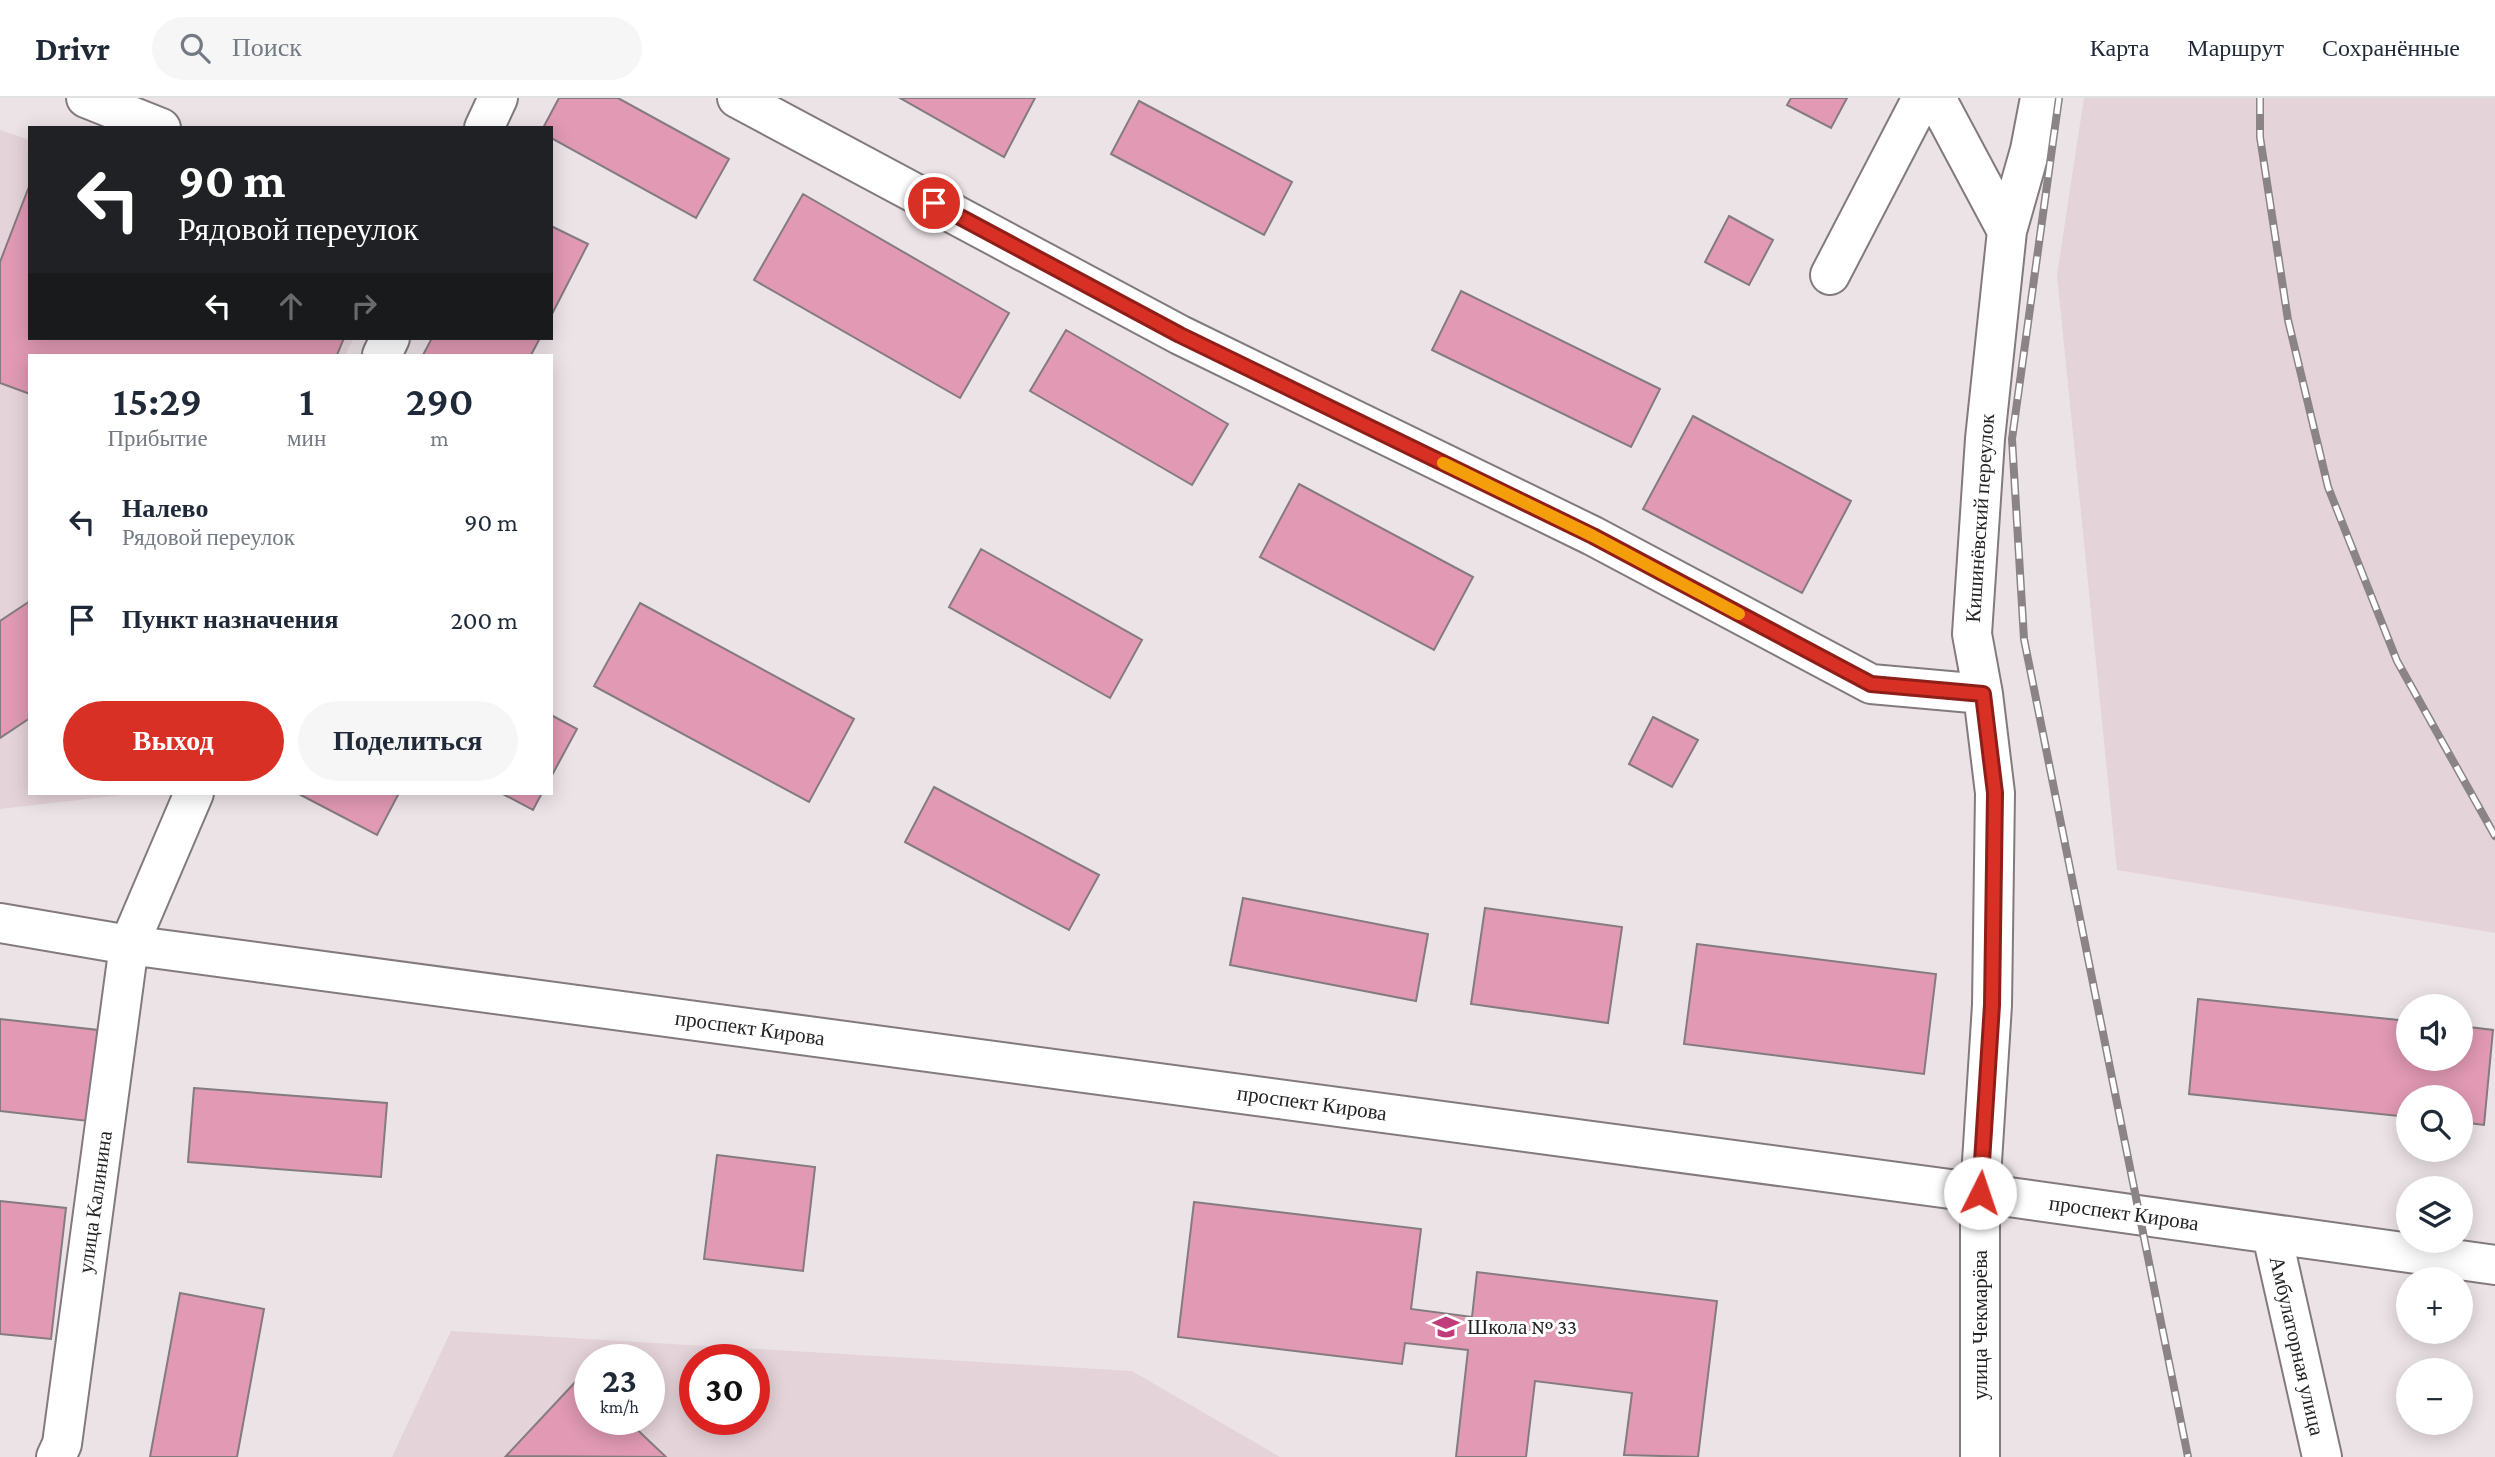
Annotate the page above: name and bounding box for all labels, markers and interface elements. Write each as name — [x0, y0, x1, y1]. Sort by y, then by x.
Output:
search box — [152, 17, 642, 80]
icon: search — [176, 29, 214, 67]
text: Drivr — [35, 30, 110, 67]
text: Поиск — [232, 33, 302, 62]
text: Карта — [2090, 34, 2149, 61]
text: Маршрут — [2187, 34, 2284, 61]
text: Сохранённые — [2322, 34, 2460, 61]
text: 90 m — [178, 153, 285, 208]
icon: left — [63, 154, 154, 245]
pin — [904, 173, 964, 233]
icon: arrive — [915, 184, 953, 222]
text: Рядовой переулок — [178, 211, 418, 247]
icon: left — [199, 287, 237, 325]
icon: ahead — [272, 287, 310, 325]
icon: right — [345, 287, 383, 325]
text: 15:29 — [113, 377, 202, 424]
text: 1 — [299, 377, 314, 424]
text: 290 — [406, 377, 474, 424]
street label: Кишинёвский переулок — [1961, 412, 1999, 623]
text: Прибытие — [107, 425, 208, 451]
text: мин — [287, 425, 326, 451]
text: m — [430, 425, 449, 451]
text: Налево — [122, 494, 208, 523]
icon: left — [63, 503, 101, 541]
text: 90 m — [464, 508, 518, 537]
text: Рядовой переулок — [122, 524, 295, 550]
icon: arrive — [63, 601, 101, 639]
text: Пункт назначения — [122, 605, 339, 634]
text: 200 m — [450, 606, 518, 635]
button: Выход — [63, 701, 284, 781]
button: Поделиться — [298, 701, 518, 781]
map controls — [2396, 994, 2473, 1435]
button: sound — [2396, 994, 2473, 1071]
street label: проспект Кирова — [674, 1006, 827, 1050]
street label: проспект Кирова — [1236, 1081, 1389, 1125]
button: search — [2396, 1085, 2473, 1162]
street label: улица Калинина — [73, 1128, 117, 1275]
position arrow — [1943, 1156, 2017, 1230]
button: layers — [2396, 1176, 2473, 1253]
street label: проспект Кирова — [2048, 1191, 2201, 1235]
street label: улица Чекмарёва — [1968, 1249, 1992, 1400]
street label: Амбулаторная улица — [2265, 1254, 2329, 1439]
button: + — [2396, 1267, 2473, 1344]
school or university icon: Школа № 33 — [1431, 1312, 1461, 1342]
place label: Школа № 33 — [1467, 1315, 1577, 1339]
speed limit sign: 30 — [679, 1344, 770, 1435]
button: − — [2396, 1358, 2473, 1435]
text: 23 — [602, 1361, 637, 1400]
text: km/h — [600, 1397, 639, 1417]

